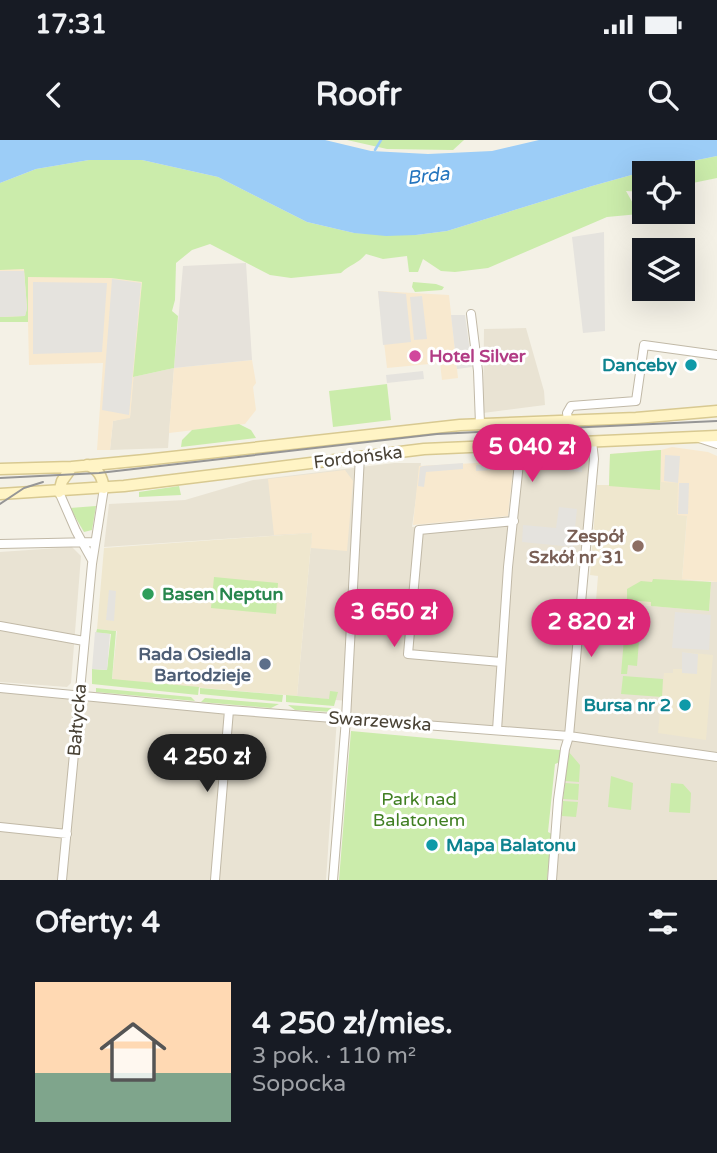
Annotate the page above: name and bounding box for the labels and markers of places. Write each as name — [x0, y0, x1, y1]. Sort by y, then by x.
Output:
place label: Hotel Silver — [429, 345, 527, 367]
marker: Hotel Silver — [407, 348, 423, 364]
place label: Danceby — [602, 354, 677, 376]
marker: Danceby — [683, 357, 699, 373]
pin: 5 040 zł — [460, 424, 604, 484]
place label: Zespół Szkół nr 31 — [529, 525, 624, 568]
marker: Zespół Szkół nr 31 — [630, 538, 646, 554]
place label: Basen Neptun — [162, 583, 284, 605]
marker: Basen Neptun — [140, 586, 156, 602]
pin: 3 650 zł — [322, 589, 466, 649]
pin: 2 820 zł — [519, 600, 663, 659]
place label: Rada Osiedla Bartodzieje — [138, 643, 251, 686]
marker: Rada Osiedla Bartodzieje — [257, 656, 273, 672]
place label: Bursa nr 2 — [584, 694, 671, 716]
marker: Bursa nr 2 — [677, 697, 693, 713]
pin: 4 250 zł — [135, 734, 279, 794]
place label: Mapa Balatonu — [446, 834, 576, 856]
marker: Mapa Balatonu — [424, 837, 440, 853]

